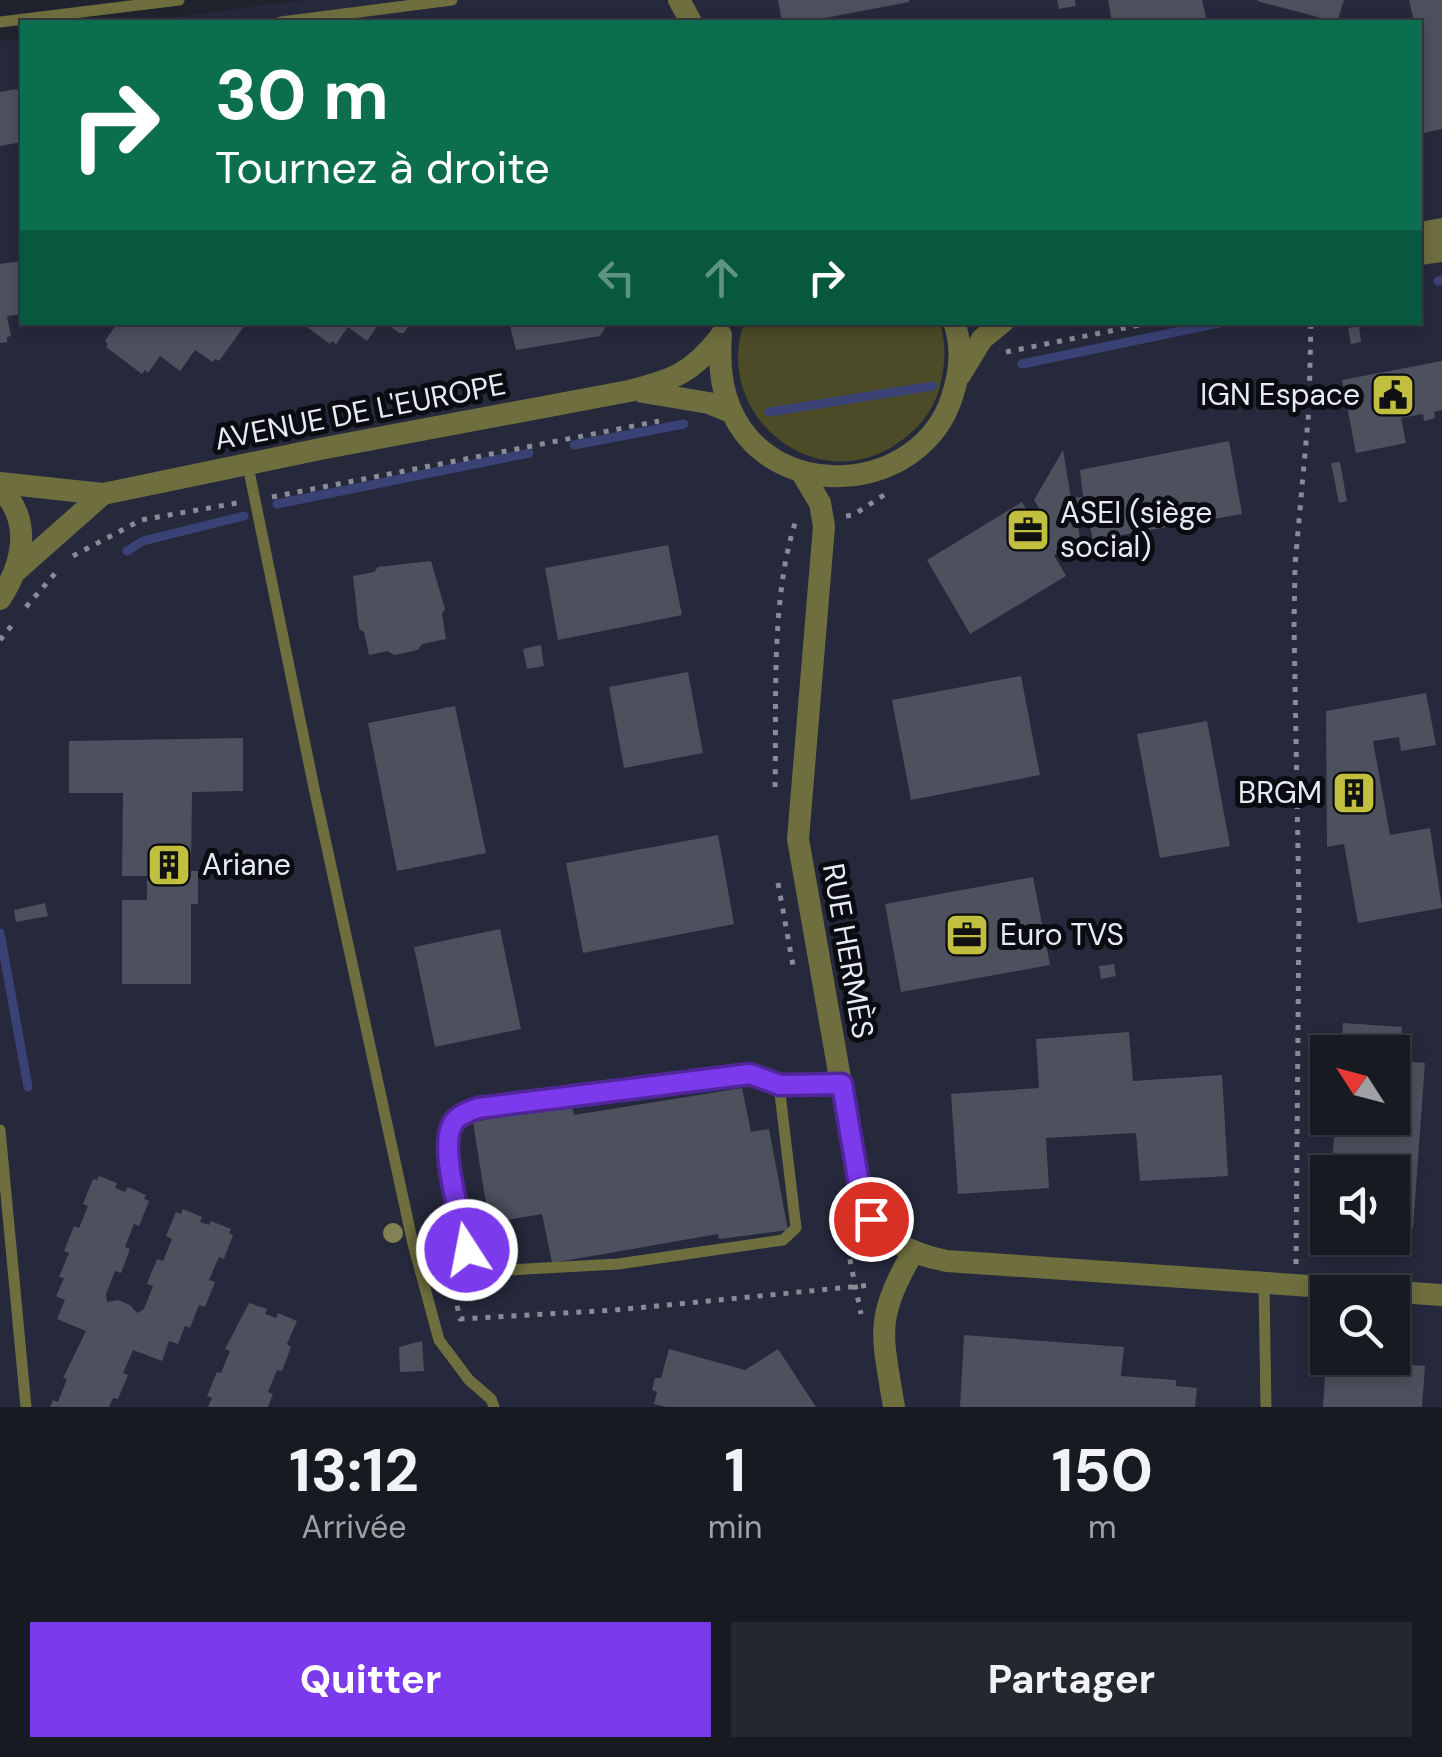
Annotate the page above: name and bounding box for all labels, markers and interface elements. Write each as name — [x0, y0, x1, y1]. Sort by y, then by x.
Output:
text: 30 m — [215, 50, 389, 141]
icon: right — [50, 60, 180, 190]
text: Tournez à droite — [215, 138, 550, 197]
icon: left — [589, 250, 644, 305]
icon: ahead — [694, 250, 749, 305]
icon: right — [799, 250, 854, 305]
street label: AVENUE DE L'EUROPE — [211, 364, 509, 459]
public building icon: IGN Espace — [1370, 372, 1416, 418]
place label: IGN Espace — [1200, 375, 1360, 414]
place label: ASEI (siège social) — [1060, 493, 1212, 566]
office icon: ASEI (siège social) — [1005, 507, 1051, 553]
building icon: BRGM — [1331, 770, 1377, 816]
place label: BRGM — [1238, 773, 1322, 812]
building icon: Ariane — [146, 842, 192, 888]
place label: Ariane — [202, 845, 291, 884]
street label: RUE HERMÈS — [814, 860, 883, 1042]
office icon: Euro TVS — [944, 912, 990, 958]
place label: Euro TVS — [1000, 915, 1124, 954]
north arrow — [1310, 1035, 1410, 1135]
map controls — [1310, 1035, 1410, 1375]
button: sound — [1310, 1155, 1410, 1255]
pin — [829, 1177, 914, 1262]
icon: arrive — [844, 1192, 899, 1247]
position arrow — [415, 1198, 519, 1302]
button: search — [1310, 1275, 1410, 1375]
text: 13:12 — [289, 1431, 419, 1510]
text: 1 — [724, 1431, 746, 1510]
text: 150 — [1051, 1431, 1153, 1510]
text: Arrivée — [301, 1506, 406, 1548]
text: min — [708, 1506, 762, 1548]
text: m — [1088, 1506, 1116, 1548]
button: Quitter — [30, 1622, 711, 1737]
button: Partager — [731, 1622, 1412, 1737]

